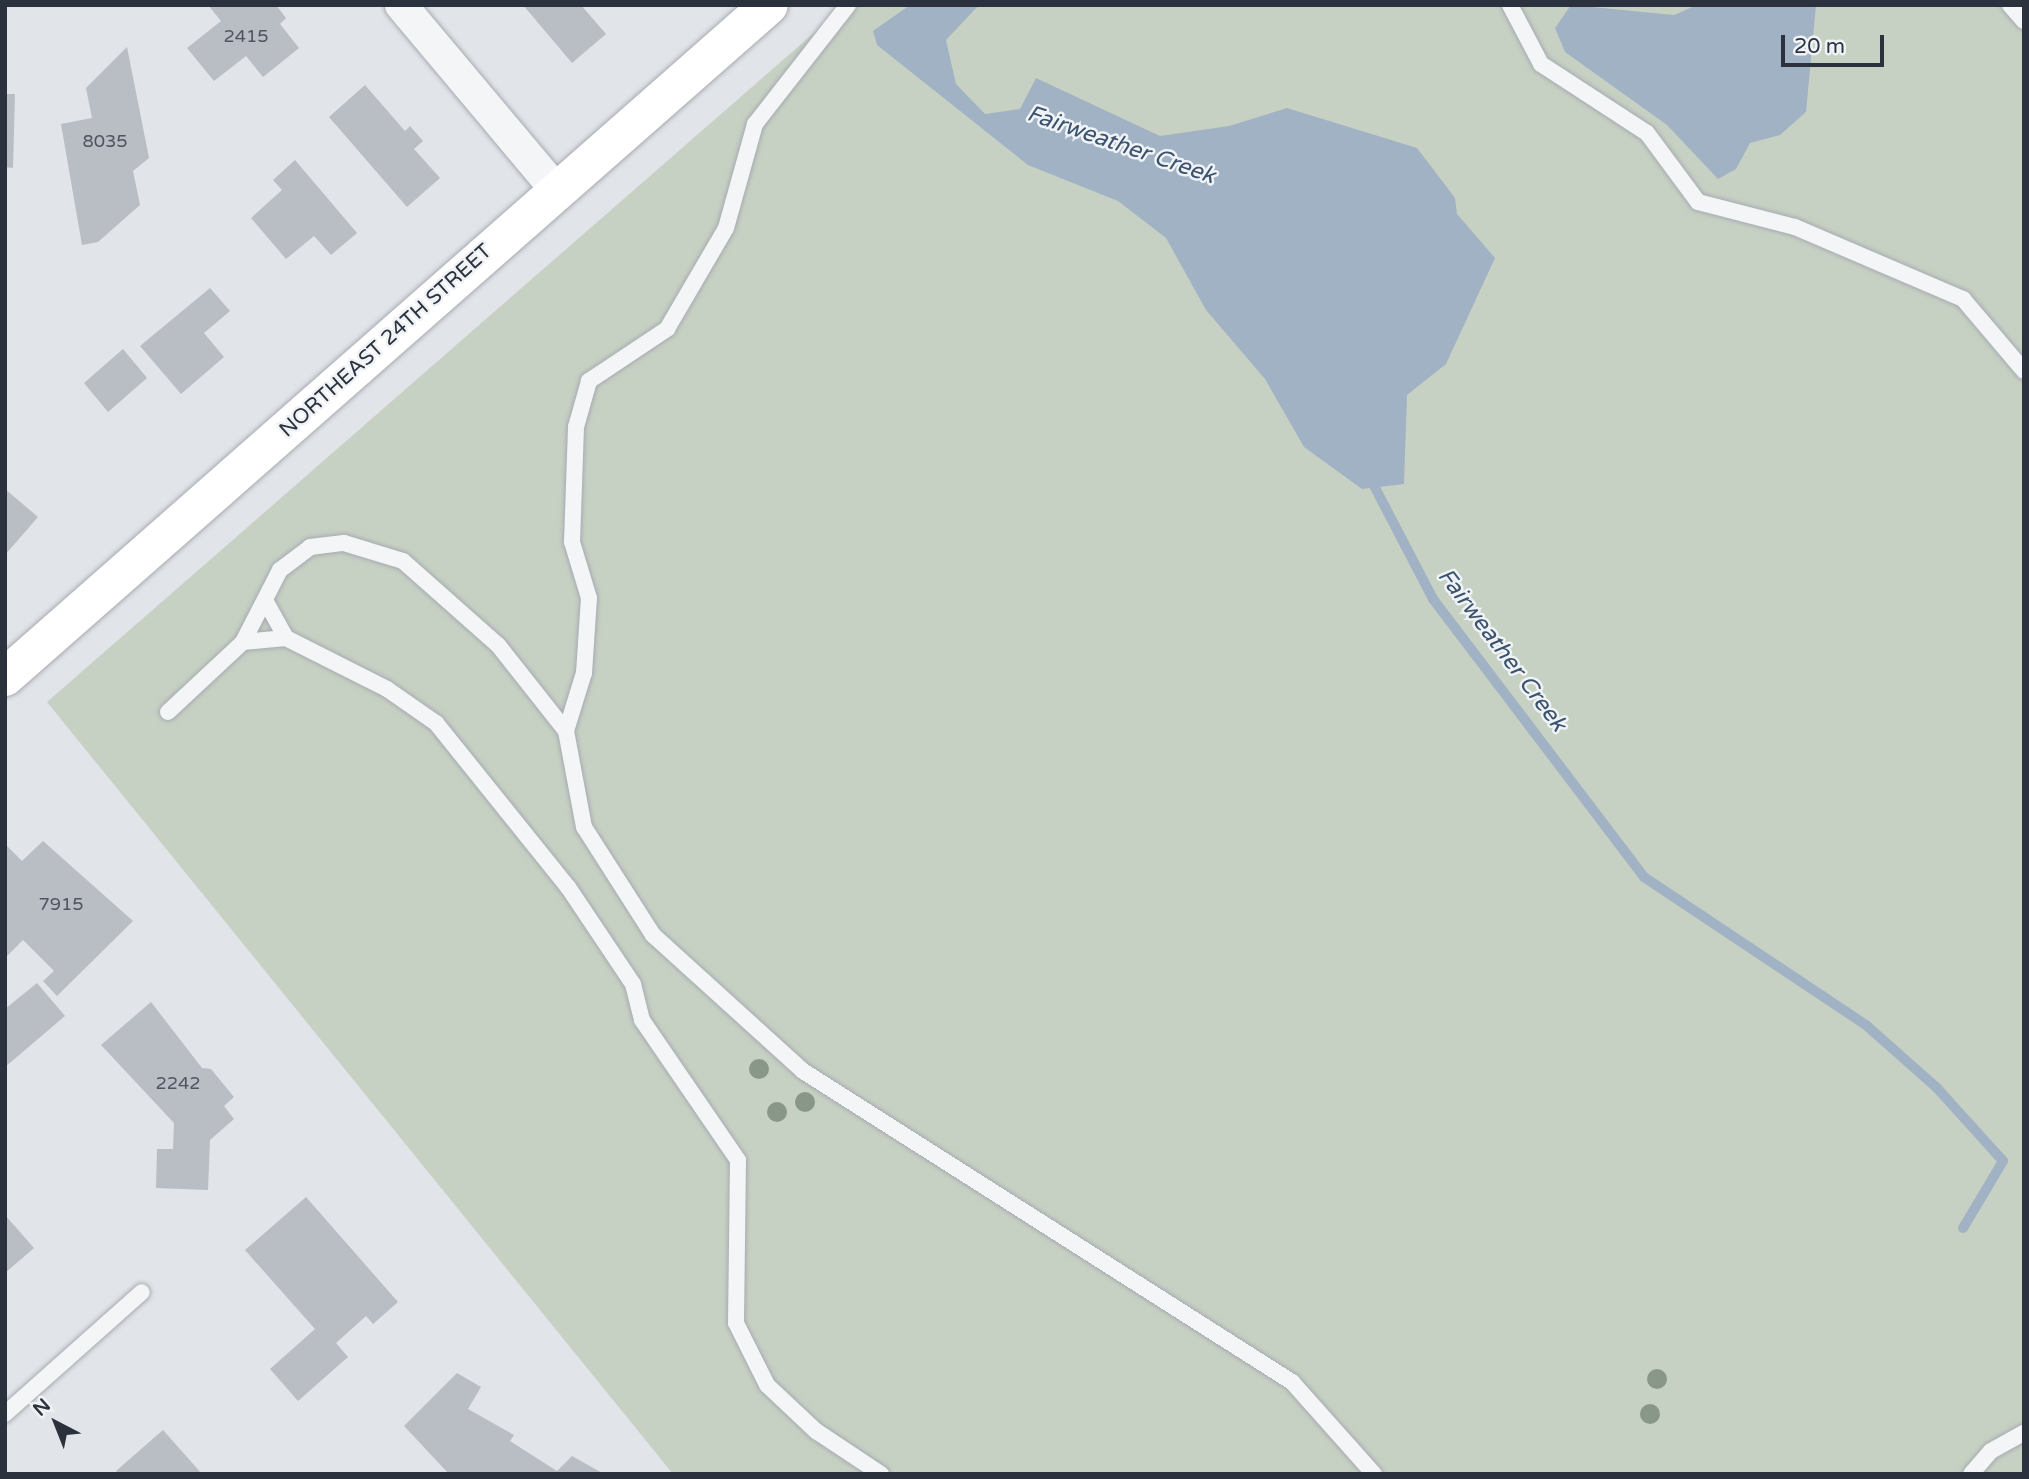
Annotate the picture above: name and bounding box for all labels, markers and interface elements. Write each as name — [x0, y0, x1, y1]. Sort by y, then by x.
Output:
scale bar — [1784, 21, 1887, 65]
house number: 2415 — [223, 25, 269, 47]
text: 20 m — [1794, 34, 1845, 59]
water label: Fairweather Creek — [1023, 100, 1219, 190]
house number: 8035 — [82, 130, 128, 152]
street label: NORTHEAST 24TH STREET — [275, 239, 497, 443]
water label: Fairweather Creek — [1432, 563, 1572, 737]
house number: 7915 — [38, 893, 84, 915]
house number: 2242 — [155, 1072, 201, 1094]
north arrow — [21, 1388, 91, 1458]
text: N — [29, 1394, 55, 1421]

